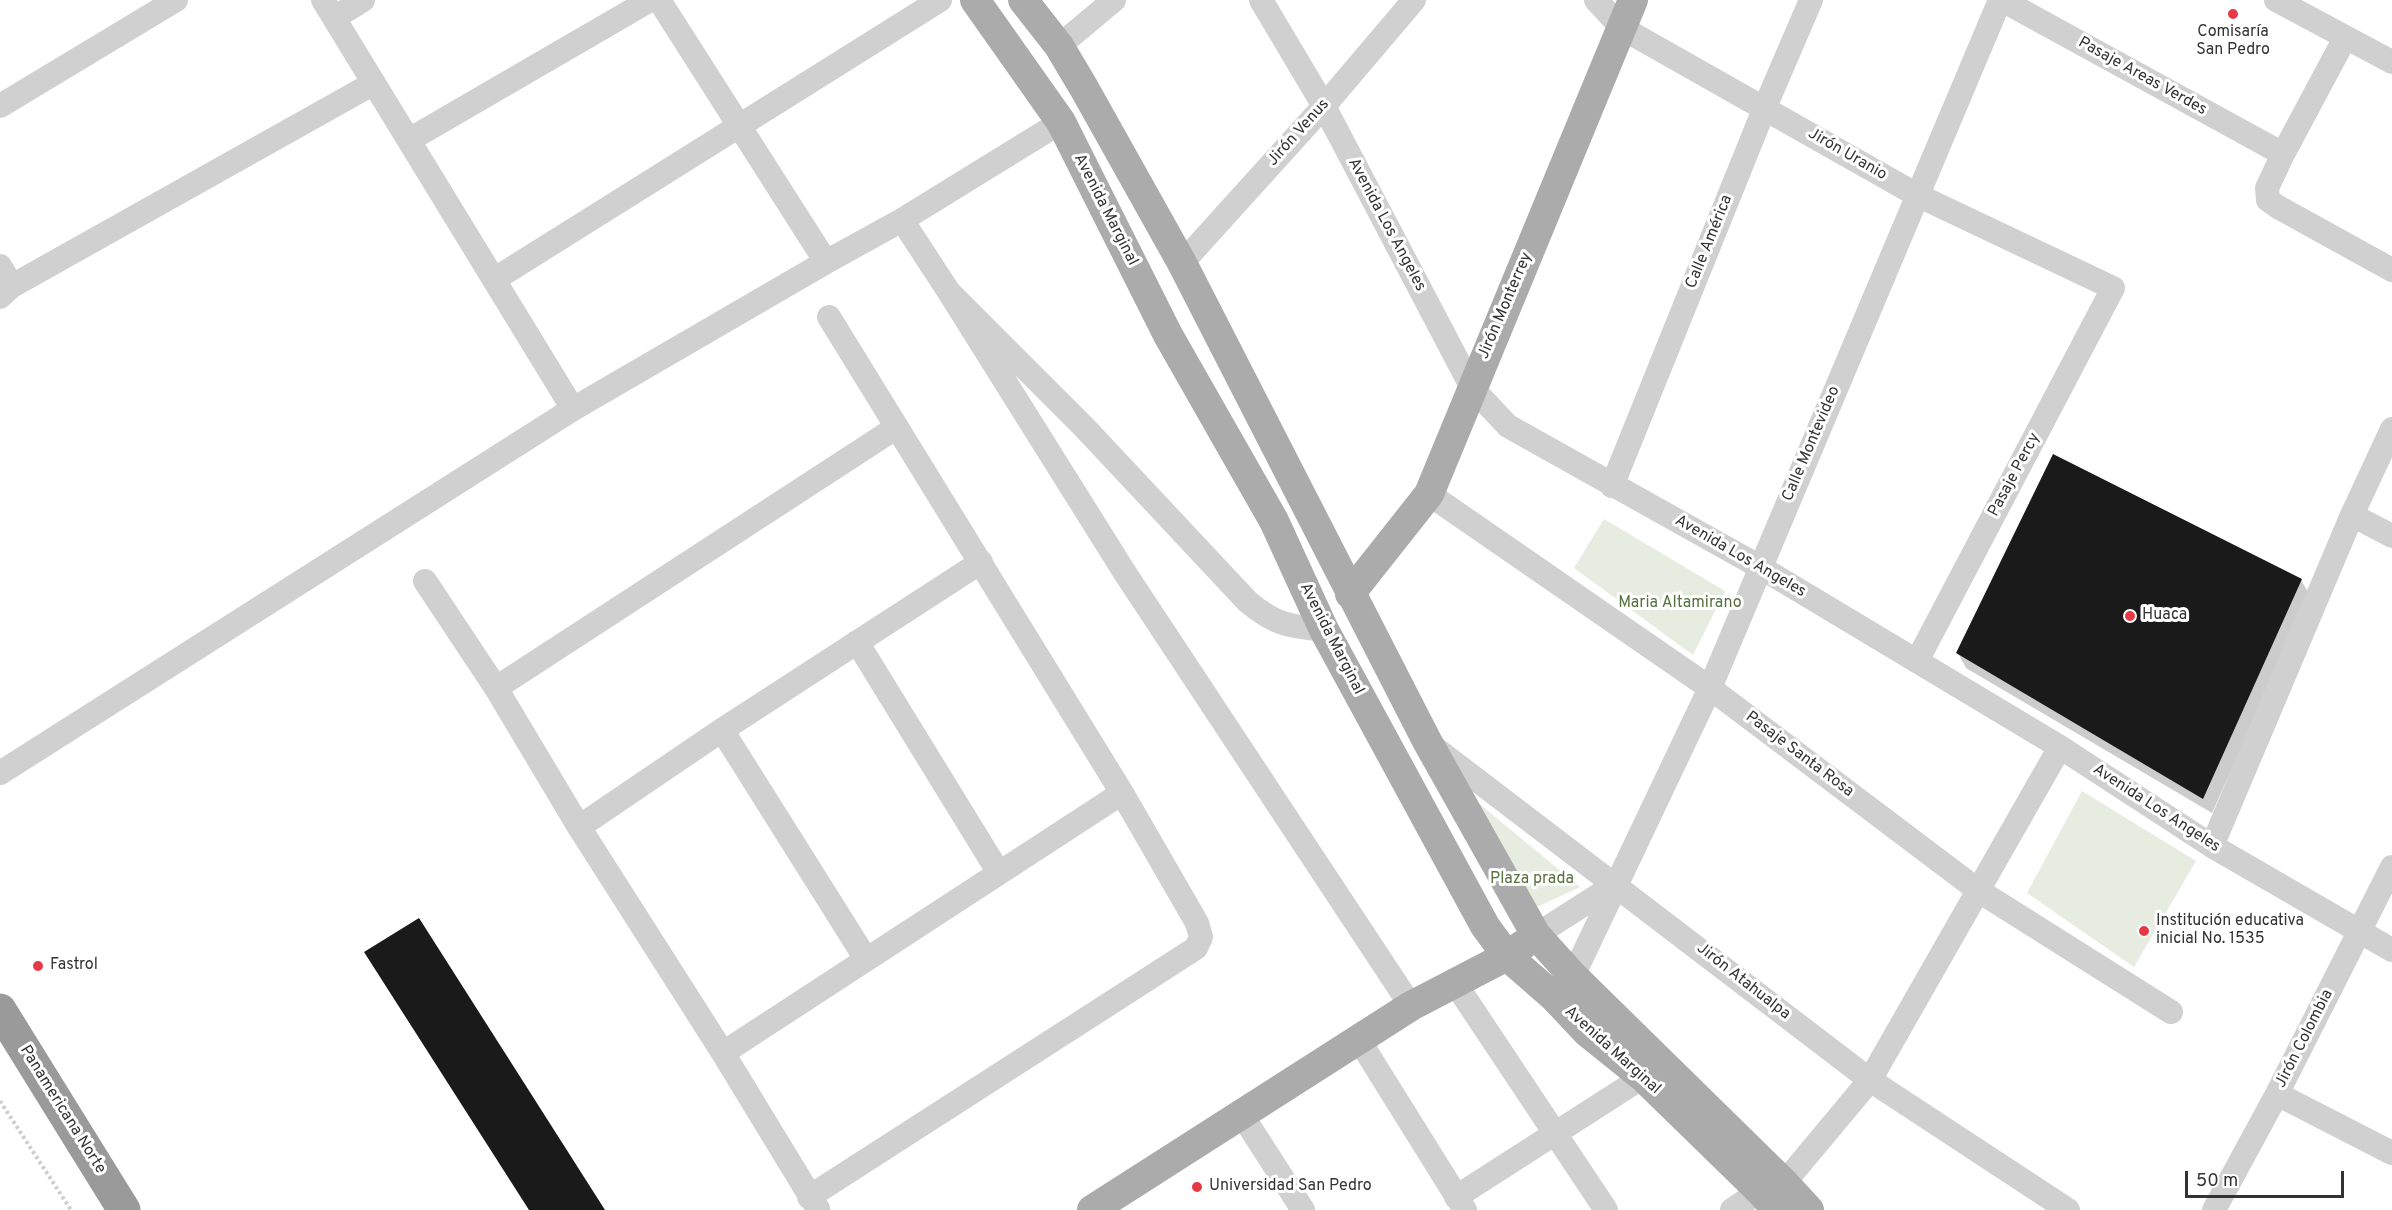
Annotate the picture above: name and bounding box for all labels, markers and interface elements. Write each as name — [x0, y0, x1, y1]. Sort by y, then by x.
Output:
marker: Comisaría San Pedro — [2226, 7, 2240, 21]
place label: Comisaría San Pedro — [2196, 23, 2270, 61]
street label: Pasaje Areas Verdes — [2074, 34, 2210, 120]
street label: Jirón Venus — [1264, 96, 1334, 170]
street label: Jirón Uranio — [1804, 125, 1890, 185]
street label: Avenida Marginal — [1069, 151, 1141, 269]
street label: Avenida Los Angeles — [1343, 155, 1429, 295]
street label: Calle América — [1683, 192, 1737, 292]
street label: Jirón Monterrey — [1475, 250, 1537, 362]
street label: Calle Montevideo — [1779, 384, 1845, 504]
street label: Pasaje Percy — [1985, 430, 2045, 520]
street label: Avenida Los Angeles — [1671, 512, 1809, 602]
street label: Avenida Marginal — [1295, 580, 1367, 698]
park label: Maria Altamirano — [1618, 594, 1742, 614]
place label: Huaca — [2142, 606, 2187, 626]
marker: Huaca — [2123, 609, 2137, 623]
street label: Pasaje Santa Rosa — [1741, 708, 1857, 802]
street label: Avenida Los Angeles — [2089, 761, 2223, 857]
park label: Plaza prada — [1490, 870, 1574, 890]
place label: Institución educativa inicial No. 1535 — [2156, 912, 2304, 950]
marker: Institución educativa inicial No. 1535 — [2137, 924, 2151, 938]
street label: Jirón Atahualpa — [1692, 939, 1794, 1025]
place label: Fastrol — [50, 956, 98, 976]
marker: Fastrol — [31, 959, 45, 973]
street label: Jirón Colombia — [2272, 987, 2338, 1091]
street label: Avenida Marginal — [1560, 1003, 1664, 1099]
street label: Panamericana Norte — [15, 1042, 109, 1178]
scale bar — [2188, 1159, 2347, 1197]
text: 50 m — [2196, 1170, 2238, 1193]
place label: Universidad San Pedro — [1209, 1177, 1372, 1197]
marker: Universidad San Pedro — [1190, 1180, 1204, 1194]

